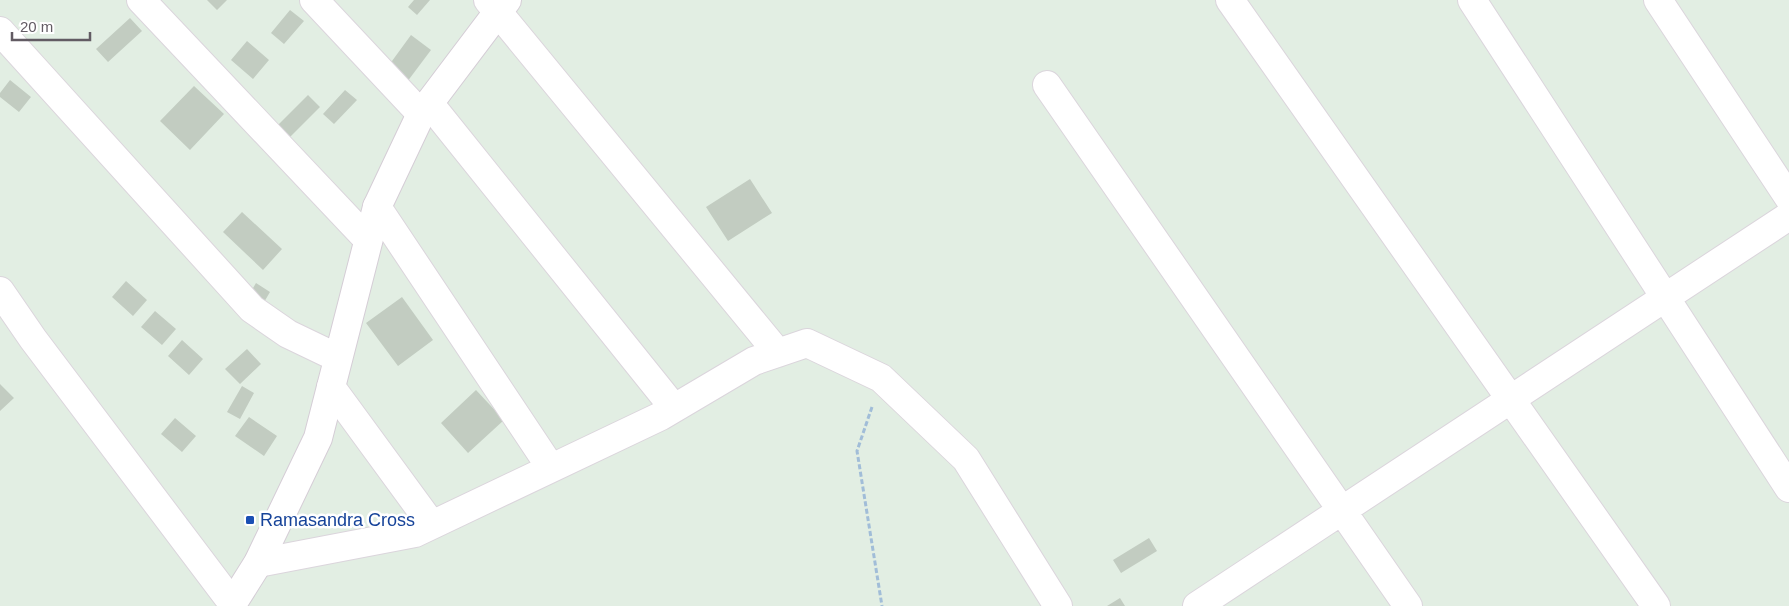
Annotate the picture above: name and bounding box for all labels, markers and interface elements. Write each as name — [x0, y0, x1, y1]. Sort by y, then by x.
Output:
scale bar — [12, 10, 90, 42]
text: 20 m — [20, 18, 53, 35]
place label: Ramasandra Cross — [260, 510, 415, 530]
marker: Ramasandra Cross — [244, 514, 256, 526]

